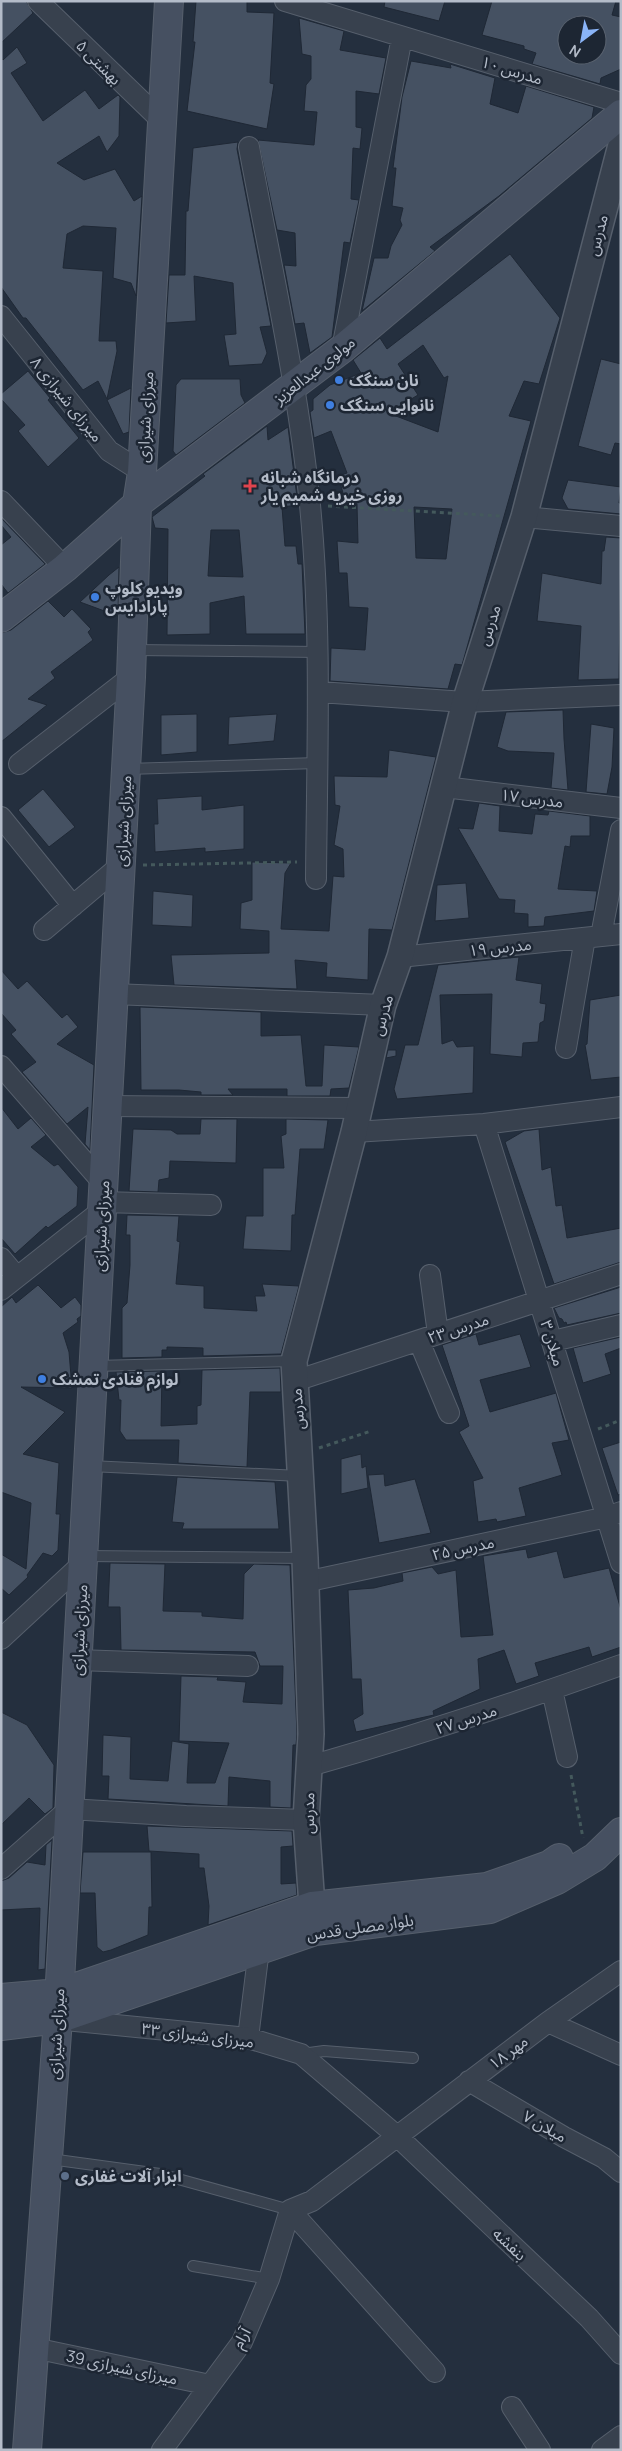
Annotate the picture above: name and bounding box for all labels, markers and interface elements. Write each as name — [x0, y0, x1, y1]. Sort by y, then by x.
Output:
north arrow — [557, 15, 607, 65]
street label: بهشتی ۵ — [71, 34, 127, 90]
text: N — [566, 41, 584, 62]
street label: مدرس ۱۰ — [479, 50, 545, 90]
street label: مدرس — [581, 212, 613, 258]
street label: مولوی عبدالعزیز — [268, 331, 360, 410]
street label: میرزای شیرازی ۸ — [26, 352, 108, 446]
place label: نان سنگک — [349, 369, 419, 391]
street label: میرزای شیرازی — [132, 371, 158, 463]
marker: نان سنگک — [333, 374, 345, 386]
place label: نانوایی سنگک — [340, 394, 434, 416]
marker: نانوایی سنگک — [324, 399, 336, 411]
place label: درمانگاه شبانه روزی خیریه شمیم یار — [260, 466, 402, 508]
marker: درمانگاه شبانه روزی خیریه شمیم یار — [243, 479, 257, 493]
place label: ویدیو کلوپ پارادایس — [105, 577, 183, 617]
marker: ویدیو کلوپ پارادایس — [89, 591, 101, 603]
street label: مدرس — [472, 602, 506, 648]
street label: میرزای شیرازی — [110, 775, 136, 867]
street label: مدرس ۱۷ — [499, 783, 565, 813]
street label: مدرس ۱۹ — [467, 933, 533, 961]
street label: مدرس — [366, 992, 398, 1038]
street label: میرزای شیرازی — [88, 1180, 114, 1272]
street label: مدرس ۲۳ — [425, 1308, 491, 1348]
street label: میلان ۳ — [536, 1317, 570, 1369]
place label: لوازم قنادی تمشک — [52, 1368, 179, 1391]
marker: لوازم قنادی تمشک — [36, 1373, 48, 1385]
street label: مدرس — [285, 1387, 309, 1431]
street label: مدرس ۲۵ — [430, 1531, 496, 1565]
street label: میرزای شیرازی — [66, 1584, 92, 1676]
street label: مدرس ۲۷ — [433, 1699, 499, 1739]
street label: مدرس — [297, 1792, 319, 1834]
street label: بلوار مصلی قدس — [305, 1909, 415, 1945]
street label: میرزای شیرازی — [43, 1988, 69, 2080]
street label: میرزای شیرازی ۳۳ — [141, 2017, 255, 2053]
street label: مهر ۱۸ — [484, 2030, 532, 2074]
street label: میلان ۷ — [519, 2105, 571, 2147]
place label: ابزار آلات غفاری — [75, 2165, 182, 2187]
marker: ابزار آلات غفاری — [59, 2170, 71, 2182]
street label: بنفشه — [488, 2223, 532, 2265]
street label: آرام — [226, 2322, 258, 2353]
street label: میرزای شیرازی 39 — [64, 2344, 180, 2390]

